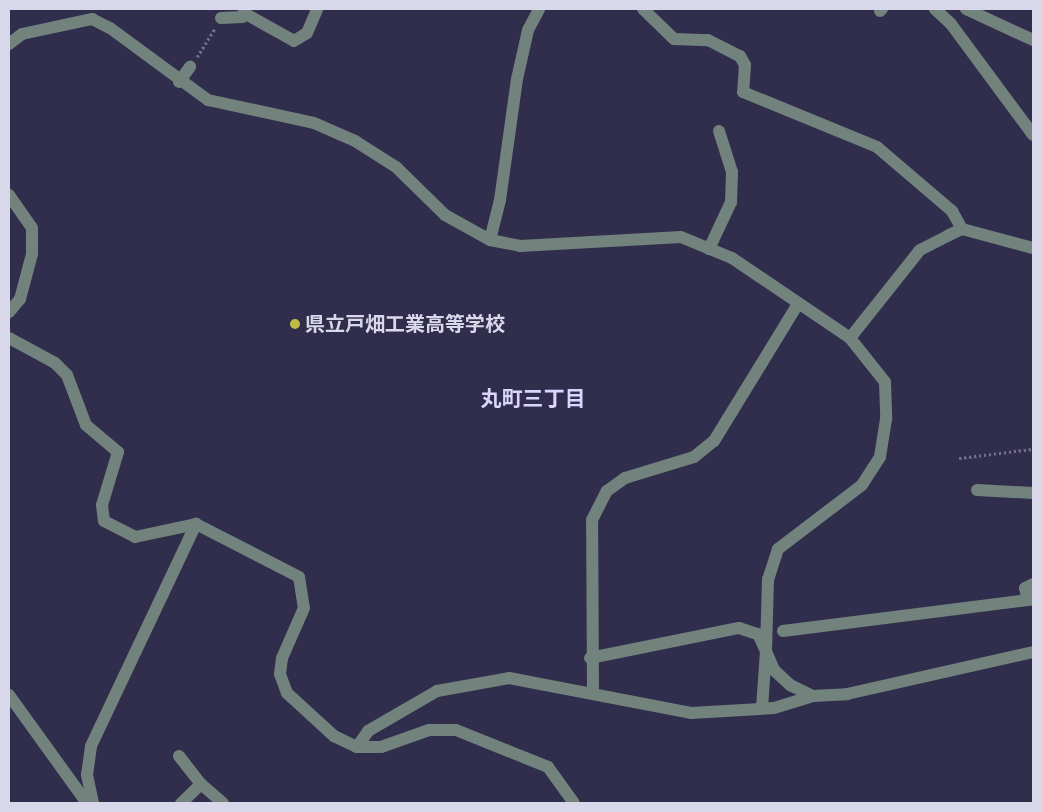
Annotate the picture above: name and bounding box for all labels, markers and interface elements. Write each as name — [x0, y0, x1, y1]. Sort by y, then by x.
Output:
place label: 県立戸畑工業高等学校 — [305, 312, 505, 336]
marker: 県立戸畑工業高等学校 — [289, 318, 301, 330]
district label: 丸町三丁目 — [481, 386, 585, 412]

